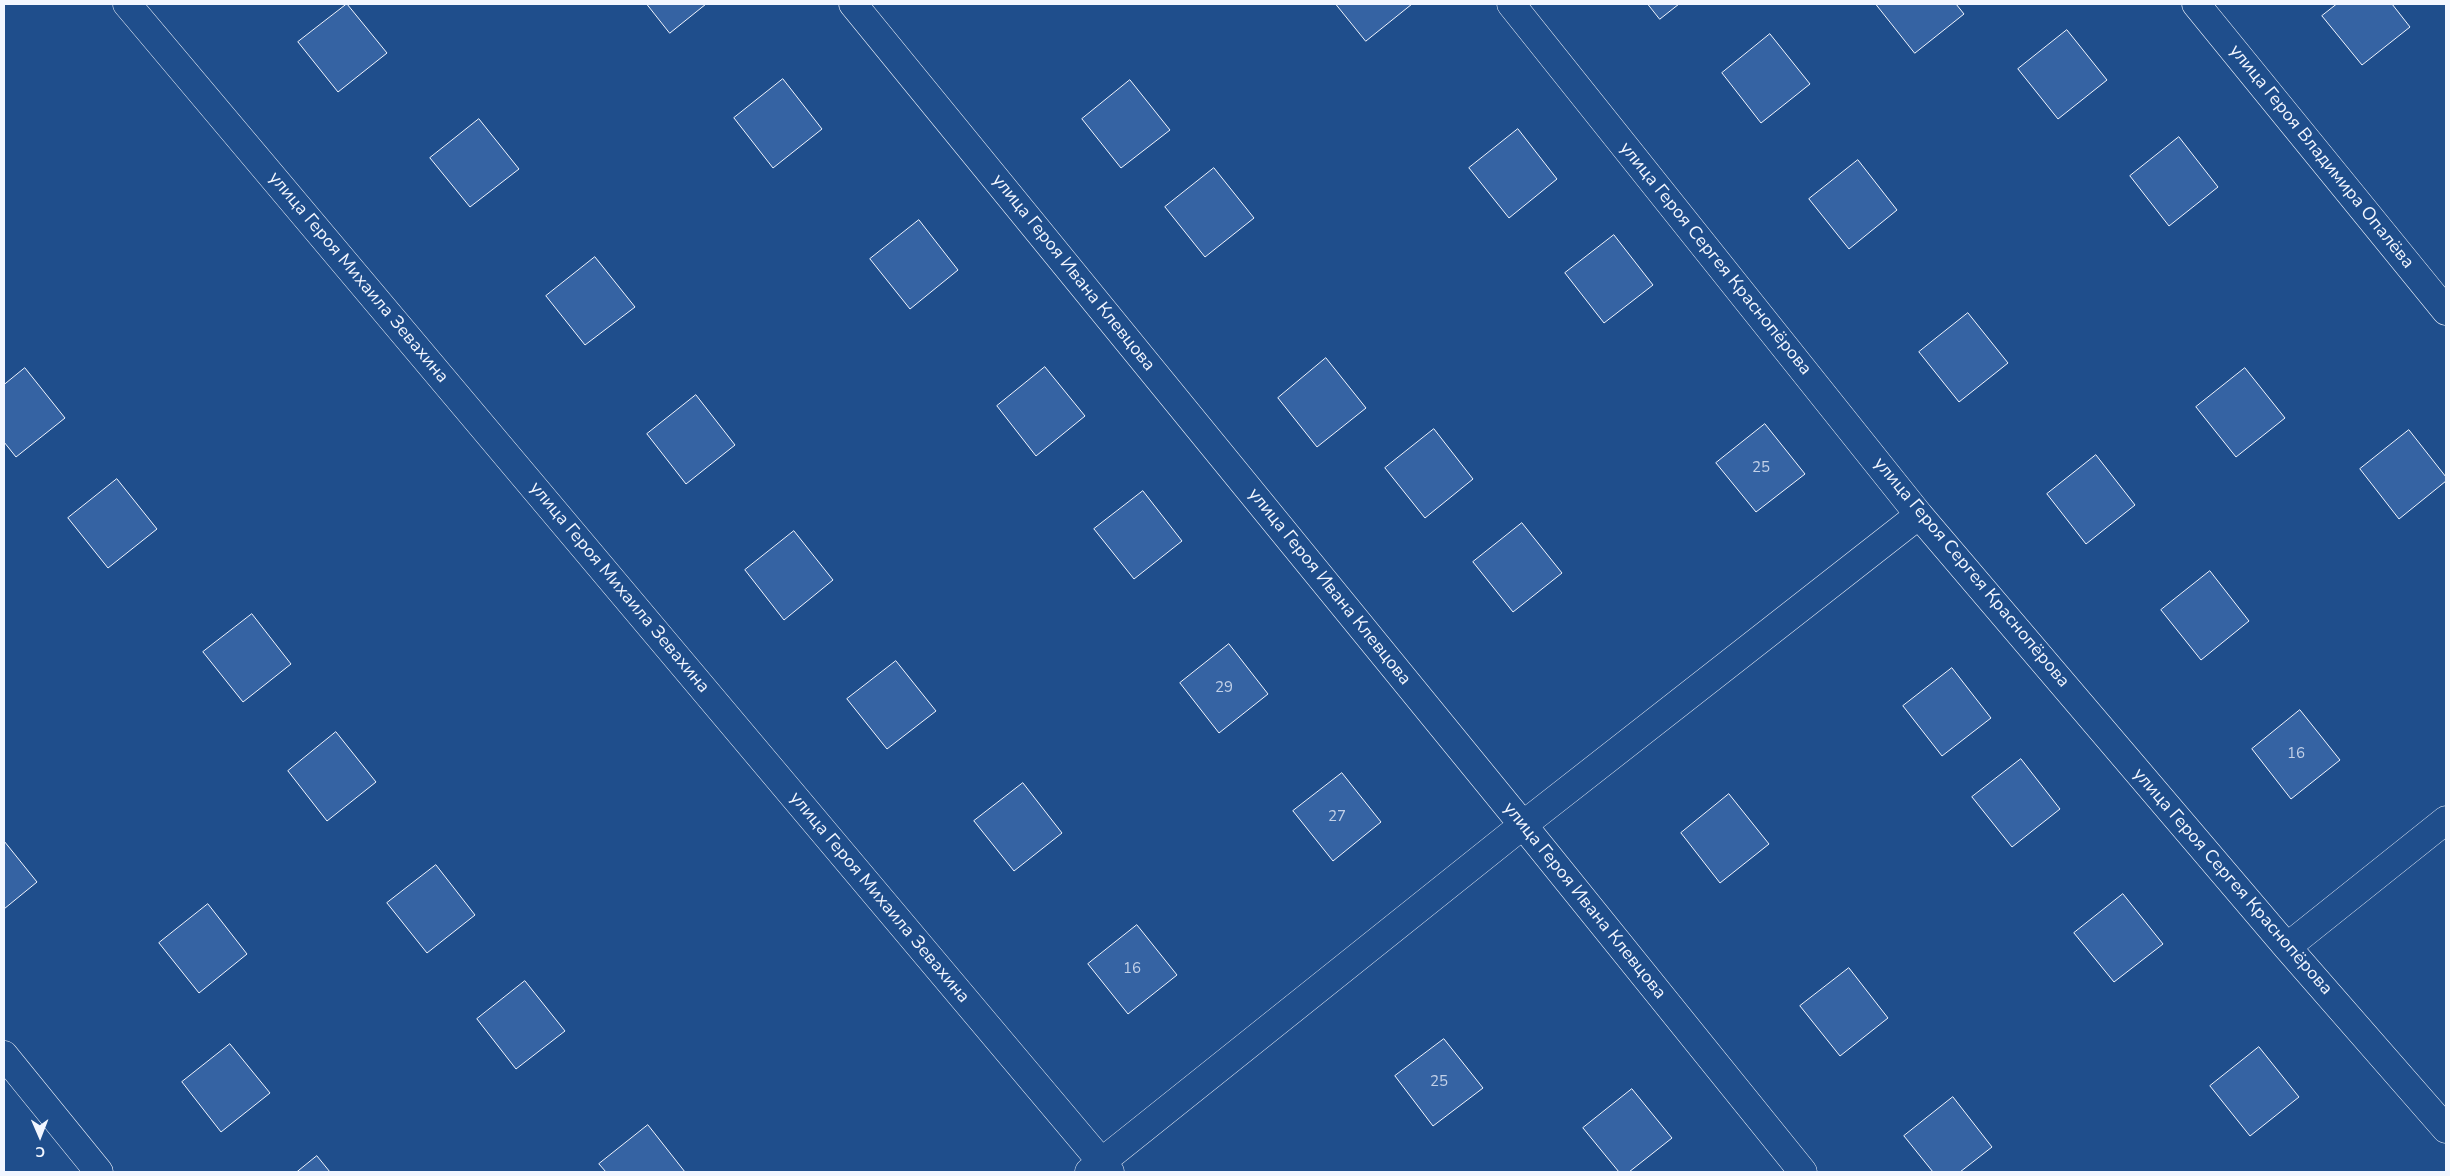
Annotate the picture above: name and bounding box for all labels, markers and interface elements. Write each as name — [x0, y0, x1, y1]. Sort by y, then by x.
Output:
street label: улица Героя Владимира Опалёва — [2224, 41, 2418, 273]
street label: улица Героя Сергея Краснопёрова — [1614, 138, 1816, 380]
street label: улица Героя Михаила Зевахина — [263, 168, 453, 388]
street label: улица Героя Ивана Клевцова — [987, 170, 1159, 376]
street label: улица Героя Сергея Краснопёрова — [1868, 454, 2074, 692]
house number: 25 — [1752, 459, 1770, 477]
street label: улица Героя Михаила Зевахина — [524, 478, 714, 698]
street label: улица Героя Ивана Клевцова — [1243, 484, 1415, 690]
house number: 29 — [1215, 679, 1233, 697]
house number: 16 — [2287, 745, 2305, 763]
street label: улица Героя Сергея Краснопёрова — [2128, 764, 2336, 1000]
street label: улица Героя Михаила Зевахина — [784, 788, 974, 1008]
street label: улица Героя Ивана Клевцова — [1498, 798, 1670, 1004]
house number: 27 — [1328, 808, 1346, 826]
house number: 16 — [1123, 960, 1141, 978]
house number: 25 — [1430, 1073, 1448, 1091]
north arrow — [15, 1111, 65, 1161]
text: С — [35, 1142, 45, 1161]

